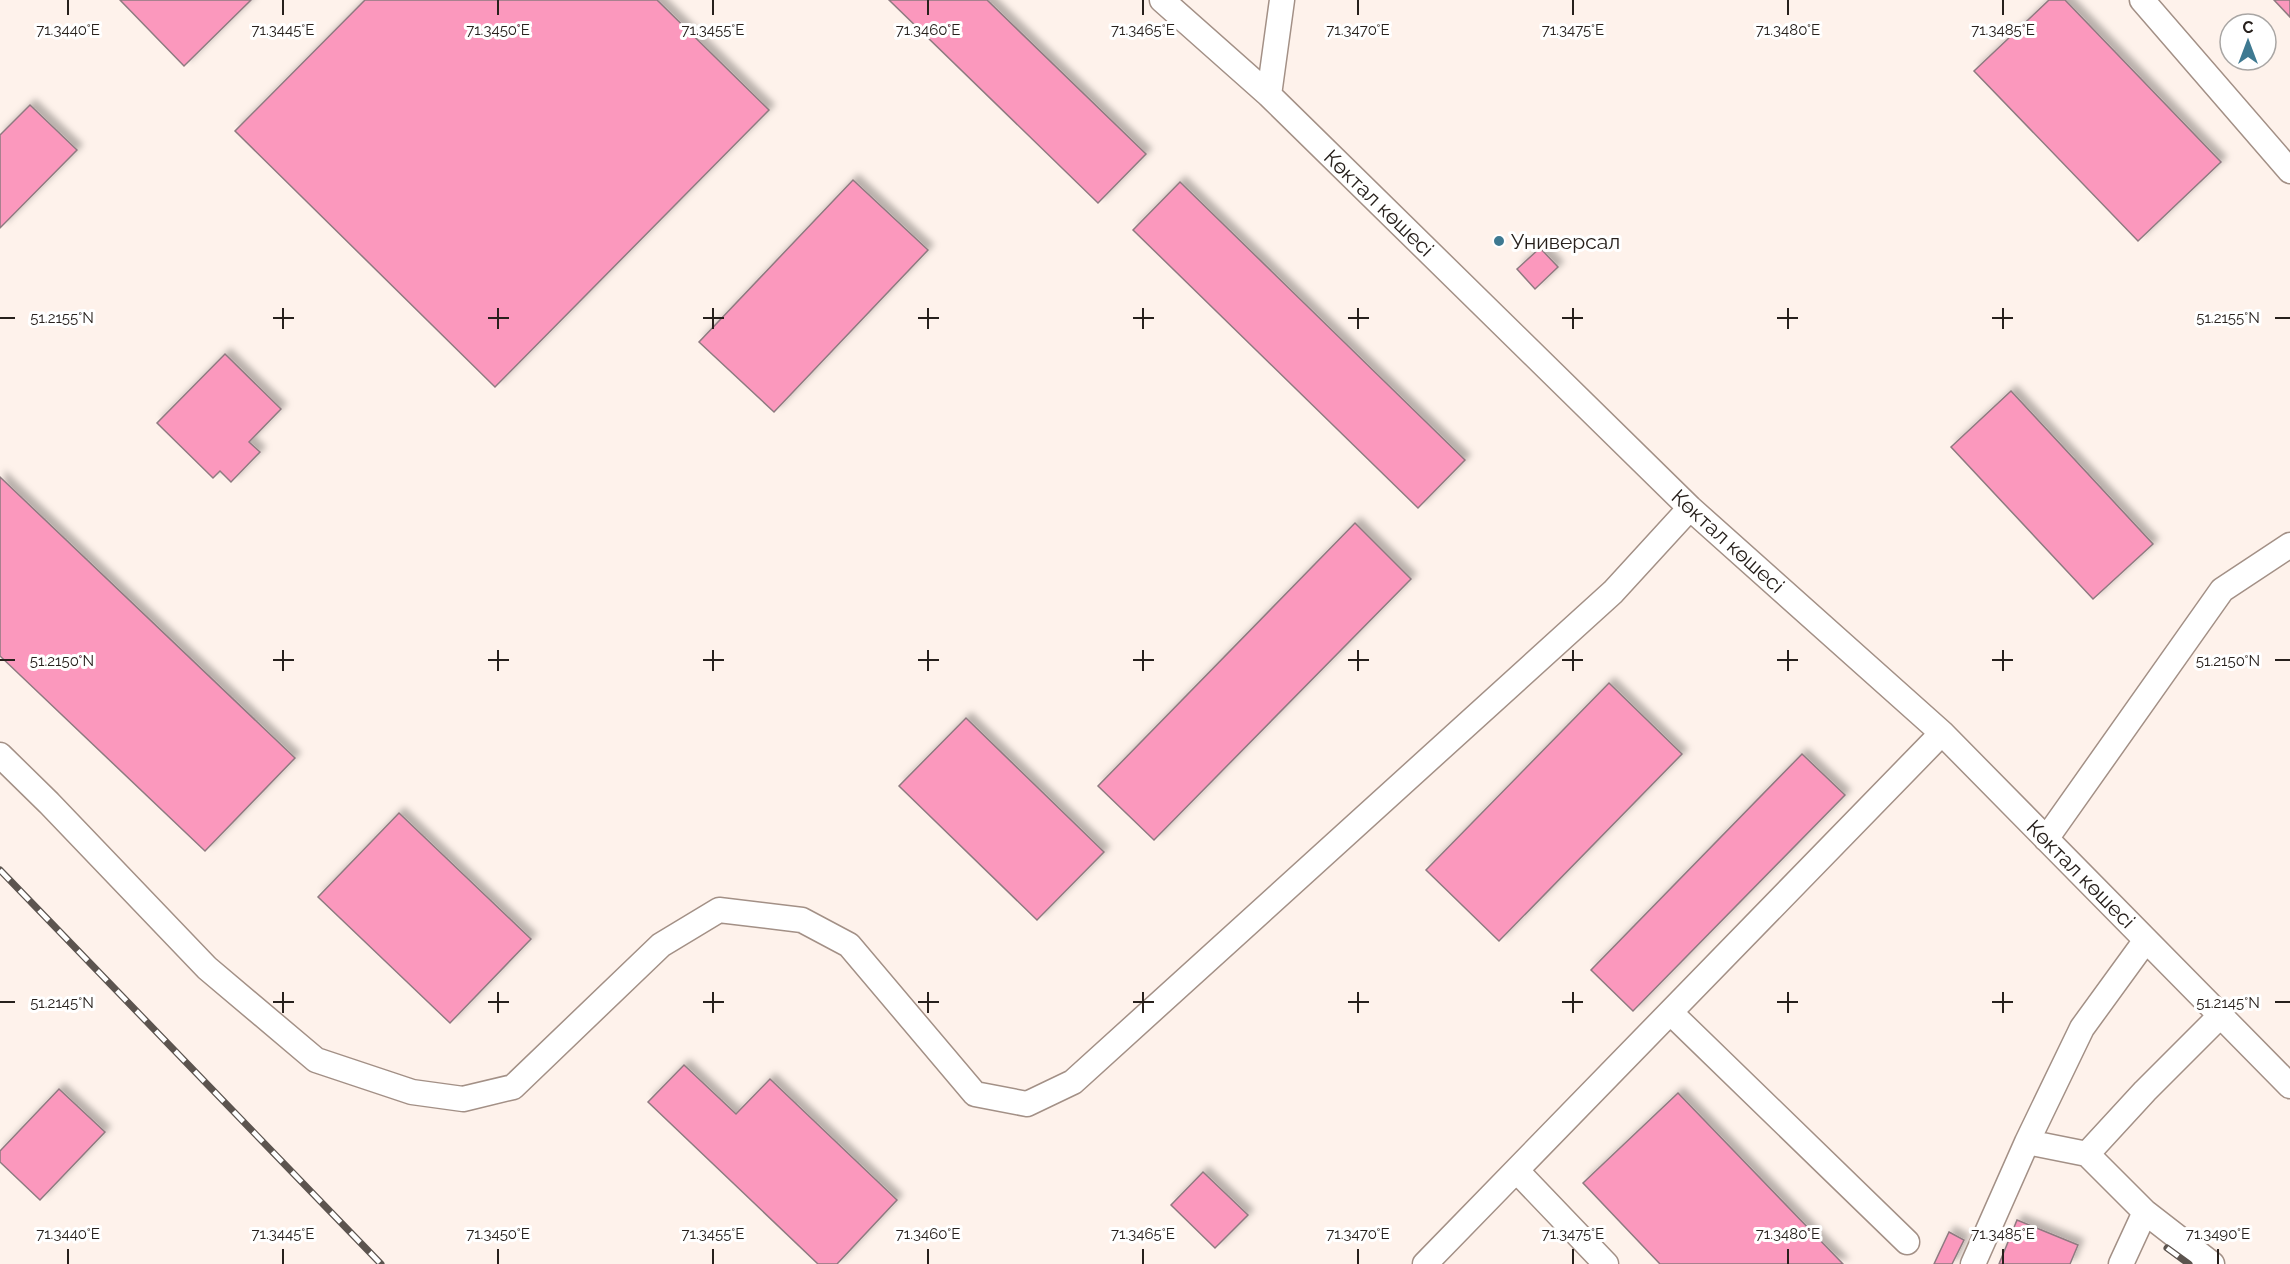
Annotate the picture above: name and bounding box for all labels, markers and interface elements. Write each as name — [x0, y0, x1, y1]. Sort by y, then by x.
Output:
north arrow — [2218, 12, 2278, 72]
text: С — [2243, 18, 2254, 37]
text: 71.3440°E — [36, 21, 100, 39]
text: 71.3445°E — [252, 21, 314, 39]
text: 71.3450°E — [466, 21, 530, 39]
text: 71.3455°E — [682, 21, 744, 39]
text: 71.3460°E — [896, 21, 960, 39]
text: 71.3465°E — [1111, 21, 1175, 39]
text: 71.3470°E — [1326, 21, 1390, 39]
text: 71.3475°E — [1542, 21, 1604, 39]
text: 71.3480°E — [1756, 21, 1820, 39]
text: 71.3485°E — [1971, 21, 2035, 39]
street label: Көктал көшесі — [1319, 144, 1439, 262]
place label: Универсал — [1511, 229, 1620, 254]
marker: Универсал — [1492, 234, 1506, 248]
text: 51.2155°N — [30, 309, 94, 327]
text: 51.2155°N — [2196, 309, 2260, 327]
street label: Көктал көшесі — [1667, 484, 1789, 598]
text: 51.2150°N — [30, 652, 94, 670]
text: 51.2150°N — [2196, 652, 2260, 670]
street label: Көктал көшесі — [2022, 815, 2140, 933]
text: 51.2145°N — [30, 994, 94, 1012]
text: 51.2145°N — [2196, 994, 2260, 1012]
text: 71.3440°E — [36, 1225, 100, 1243]
text: 71.3445°E — [252, 1225, 314, 1243]
text: 71.3450°E — [466, 1225, 530, 1243]
text: 71.3455°E — [682, 1225, 744, 1243]
text: 71.3460°E — [896, 1225, 960, 1243]
text: 71.3465°E — [1111, 1225, 1175, 1243]
text: 71.3470°E — [1326, 1225, 1390, 1243]
text: 71.3475°E — [1542, 1225, 1604, 1243]
text: 71.3480°E — [1756, 1225, 1820, 1243]
text: 71.3485°E — [1971, 1225, 2035, 1243]
text: 71.3490°E — [2186, 1225, 2250, 1243]

